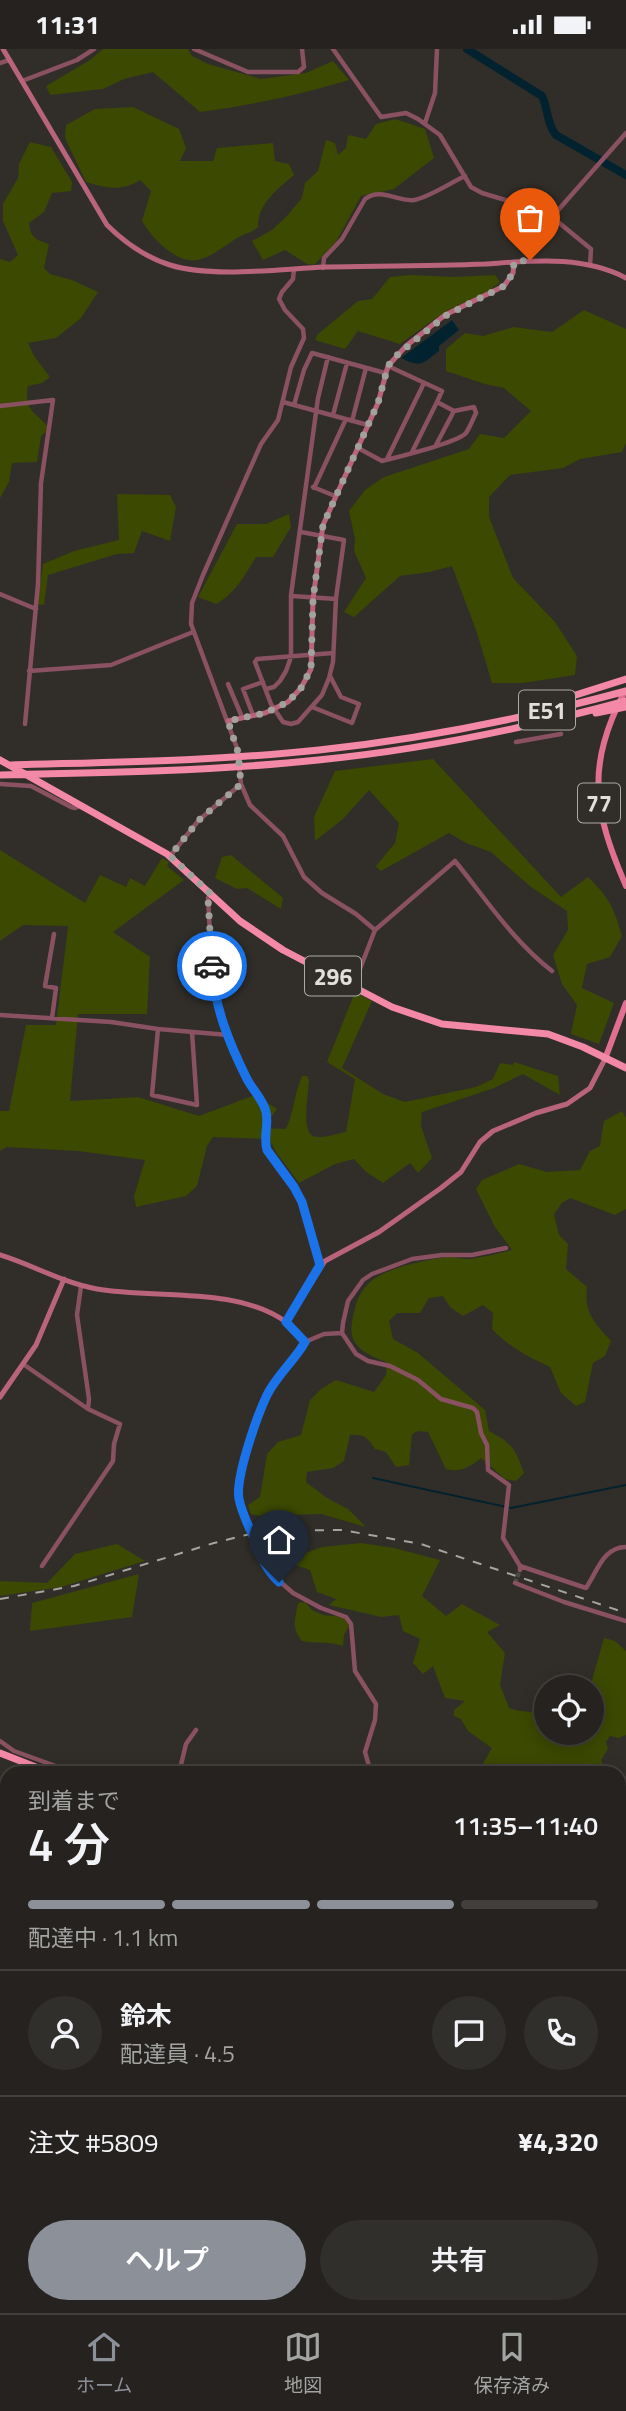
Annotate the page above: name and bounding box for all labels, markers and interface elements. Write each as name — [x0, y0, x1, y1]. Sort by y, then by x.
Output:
text: 11:31 — [35, 5, 100, 44]
pin — [500, 188, 560, 260]
icon: bag — [511, 199, 549, 237]
road number: E51 — [519, 691, 575, 729]
road number: 77 — [578, 783, 620, 823]
courier — [177, 931, 247, 1001]
icon: car — [193, 947, 231, 985]
road number: 296 — [305, 957, 361, 995]
pin — [249, 1510, 309, 1582]
icon: home — [260, 1521, 298, 1559]
map controls — [534, 1675, 604, 1745]
button: locate — [534, 1675, 604, 1745]
text: 到着まで — [28, 1783, 120, 1818]
text: 11:35–11:40 — [453, 1806, 598, 1845]
text: 4 分 — [28, 1809, 110, 1879]
text: 配達中 · 1.1 km — [28, 1920, 178, 1955]
button: person — [28, 1996, 102, 2070]
text: 鈴木 — [120, 1996, 172, 2035]
button: chat — [432, 1996, 506, 2070]
button: phone — [524, 1996, 598, 2070]
text: 配達員 · 4.5 — [120, 2036, 235, 2071]
text: ¥4,320 — [518, 2122, 598, 2161]
text: 注文 #5809 — [28, 2123, 159, 2162]
button: ヘルプ — [28, 2220, 306, 2300]
button: 共有 — [320, 2220, 598, 2300]
tab: ホーム — [76, 2328, 132, 2399]
tab: 地図 — [284, 2328, 322, 2399]
tab: 保存済み — [474, 2328, 550, 2399]

